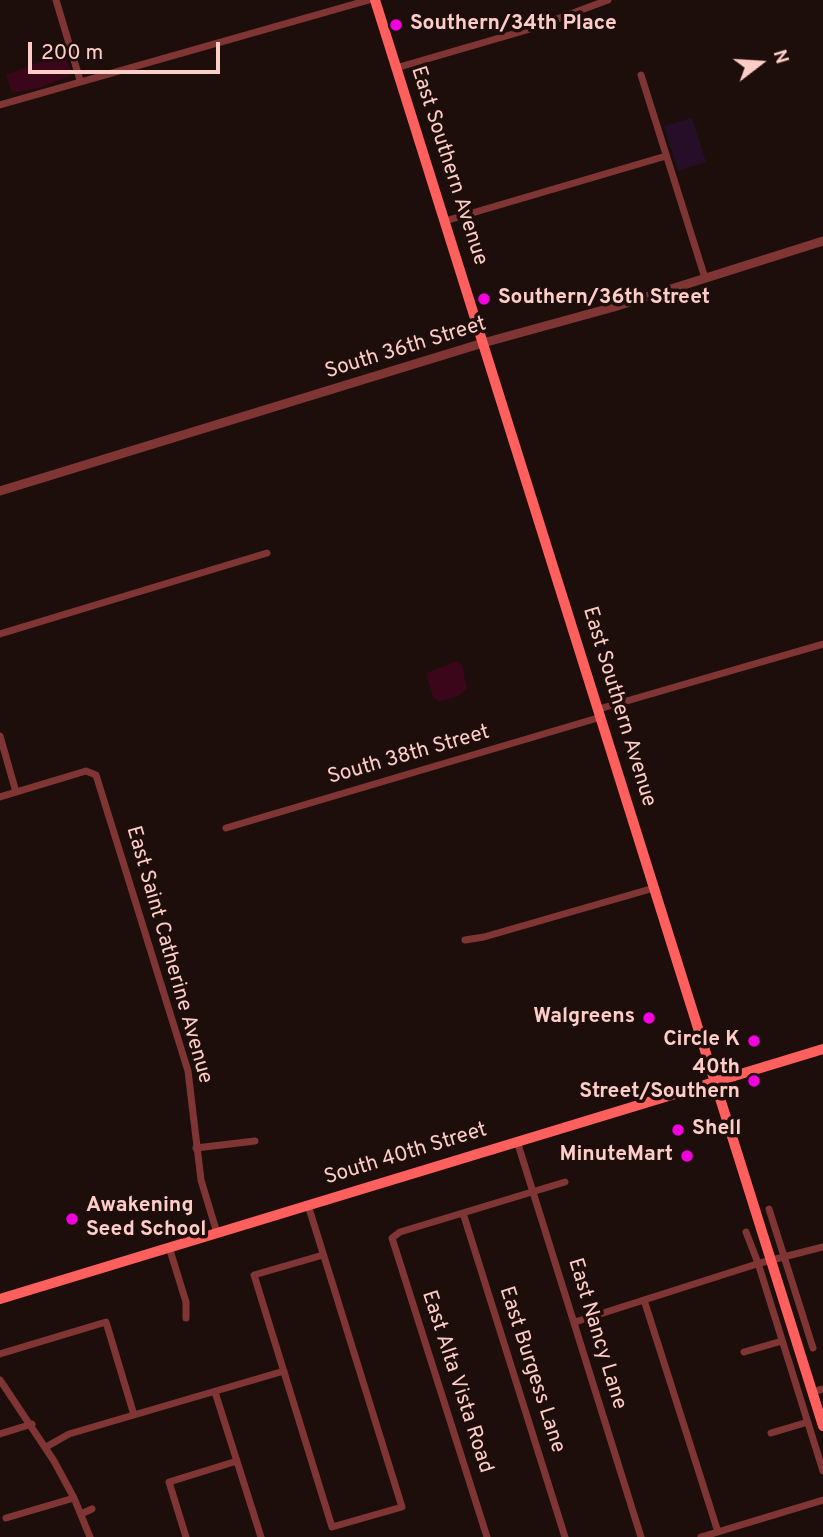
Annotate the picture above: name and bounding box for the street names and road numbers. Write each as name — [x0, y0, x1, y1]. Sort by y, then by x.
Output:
street label: East Southern Avenue — [404, 63, 492, 269]
street label: South 36th Street — [322, 312, 490, 386]
street label: East Southern Avenue — [576, 604, 660, 810]
street label: South 38th Street — [325, 721, 493, 791]
street label: East Saint Catherine Avenue — [119, 823, 217, 1087]
street label: South 40th Street — [322, 1118, 490, 1192]
street label: East Nancy Lane — [561, 1255, 631, 1413]
street label: East Burgess Lane — [492, 1284, 570, 1456]
street label: East Alta Vista Road — [415, 1288, 497, 1476]

